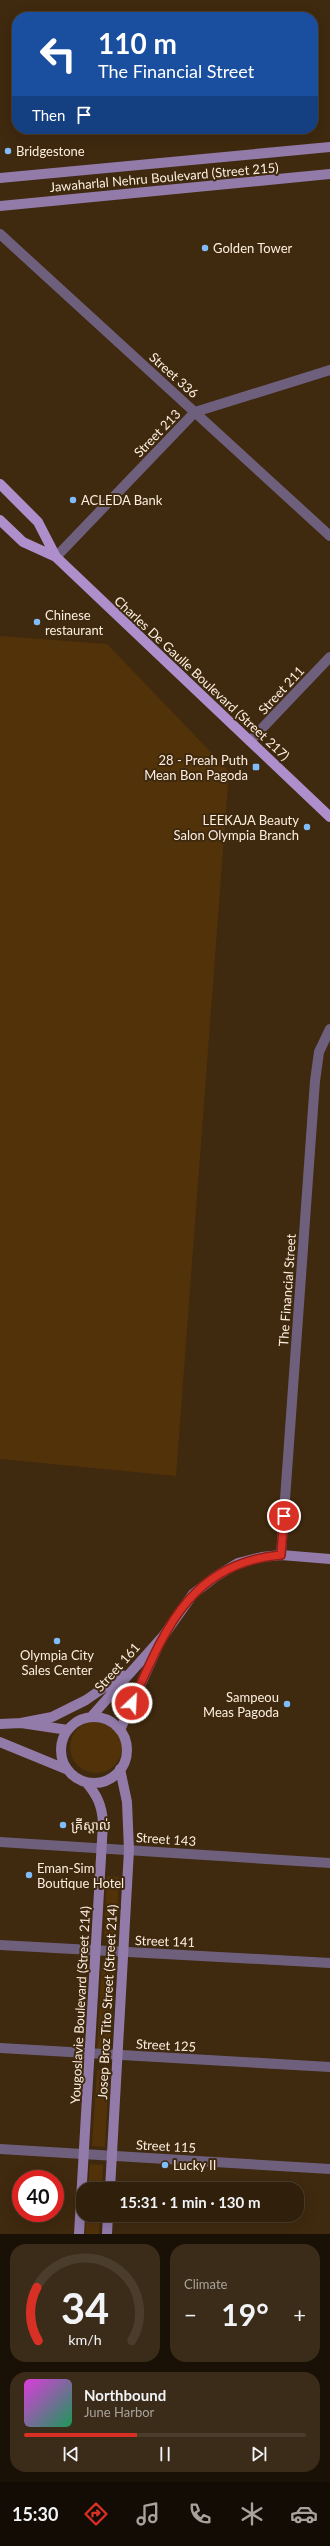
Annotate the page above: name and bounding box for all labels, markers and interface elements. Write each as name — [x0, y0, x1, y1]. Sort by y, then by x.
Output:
text: 110 m — [98, 26, 177, 60]
icon: left — [32, 28, 84, 80]
text: The Financial Street — [98, 60, 254, 82]
icon: arrive — [73, 104, 95, 126]
text: Then — [32, 106, 65, 124]
place label: Bridgestone — [16, 143, 85, 159]
marker: Bridgestone — [3, 146, 13, 156]
street label: Jawaharlal Nehru Boulevard (Street 215) — [49, 159, 279, 195]
place label: Golden Tower — [213, 240, 293, 256]
marker: Golden Tower — [200, 243, 210, 253]
street label: Street 336 — [146, 349, 202, 401]
street label: Street 213 — [130, 406, 184, 460]
place label: ACLEDA Bank — [81, 492, 163, 508]
marker: ACLEDA Bank — [68, 495, 78, 505]
street label: Charles De Gaulle Boulevard (Street 217) — [111, 593, 293, 763]
place label: Chinese restaurant — [45, 607, 104, 638]
marker: Chinese restaurant — [32, 617, 42, 627]
street label: Street 211 — [255, 663, 307, 717]
place label: 28 - Preah Puth Mean Bon Pagoda — [144, 752, 248, 783]
marker: 28 - Preah Puth Mean Bon Pagoda — [251, 762, 261, 772]
place label: LEEKAJA Beauty Salon Olympia Branch — [174, 812, 299, 843]
marker: LEEKAJA Beauty Salon Olympia Branch — [302, 822, 312, 832]
street label: The Financial Street — [275, 1233, 299, 1347]
pin — [267, 1499, 301, 1533]
icon: arrive — [273, 1505, 295, 1527]
marker: Olympia City Sales Center — [52, 1636, 62, 1646]
street label: Street 161 — [91, 1639, 143, 1695]
place label: Olympia City Sales Center — [20, 1647, 94, 1678]
position arrow — [111, 1682, 153, 1724]
place label: Sampeou Meas Pagoda — [203, 1689, 279, 1720]
marker: Sampeou Meas Pagoda — [282, 1699, 292, 1709]
place label: គ្រីស្តាល់ — [71, 1817, 111, 1834]
marker: គ្រីស្តាល់ — [58, 1820, 68, 1830]
street label: Street 143 — [135, 1829, 197, 1849]
place label: Eman-Sim Boutique Hotel — [37, 1860, 124, 1891]
marker: Eman-Sim Boutique Hotel — [24, 1870, 34, 1880]
street label: Josep Broz Tito Street (Street 214) — [94, 1904, 120, 2100]
street label: Yougoslavie Boulevard (Street 214) — [67, 1906, 93, 2104]
street label: Street 141 — [135, 1932, 195, 1950]
street label: Street 125 — [136, 2035, 196, 2055]
street label: Street 115 — [136, 2136, 196, 2156]
place label: Lucky II — [173, 2157, 216, 2173]
marker: Lucky II — [160, 2160, 170, 2170]
speed limit sign: 40 — [12, 2170, 64, 2222]
text: 15:31 · 1 min · 130 m — [120, 2193, 260, 2211]
text: Climate — [184, 2276, 227, 2292]
text: 34 — [61, 2283, 109, 2333]
text: 19° — [221, 2296, 269, 2332]
text: − — [184, 2301, 197, 2328]
text: + — [293, 2301, 306, 2328]
text: km/h — [68, 2331, 102, 2348]
text: Northbound — [84, 2386, 166, 2404]
text: June Harbor — [84, 2404, 154, 2420]
icon: previous — [60, 2443, 82, 2465]
icon: pause — [154, 2443, 176, 2465]
icon: next — [248, 2443, 270, 2465]
icon: directions — [82, 2500, 110, 2528]
icon: music — [134, 2500, 162, 2528]
icon: phone — [186, 2500, 214, 2528]
icon: climate — [238, 2500, 266, 2528]
icon: car — [290, 2500, 318, 2528]
text: 15:30 — [12, 2503, 58, 2525]

